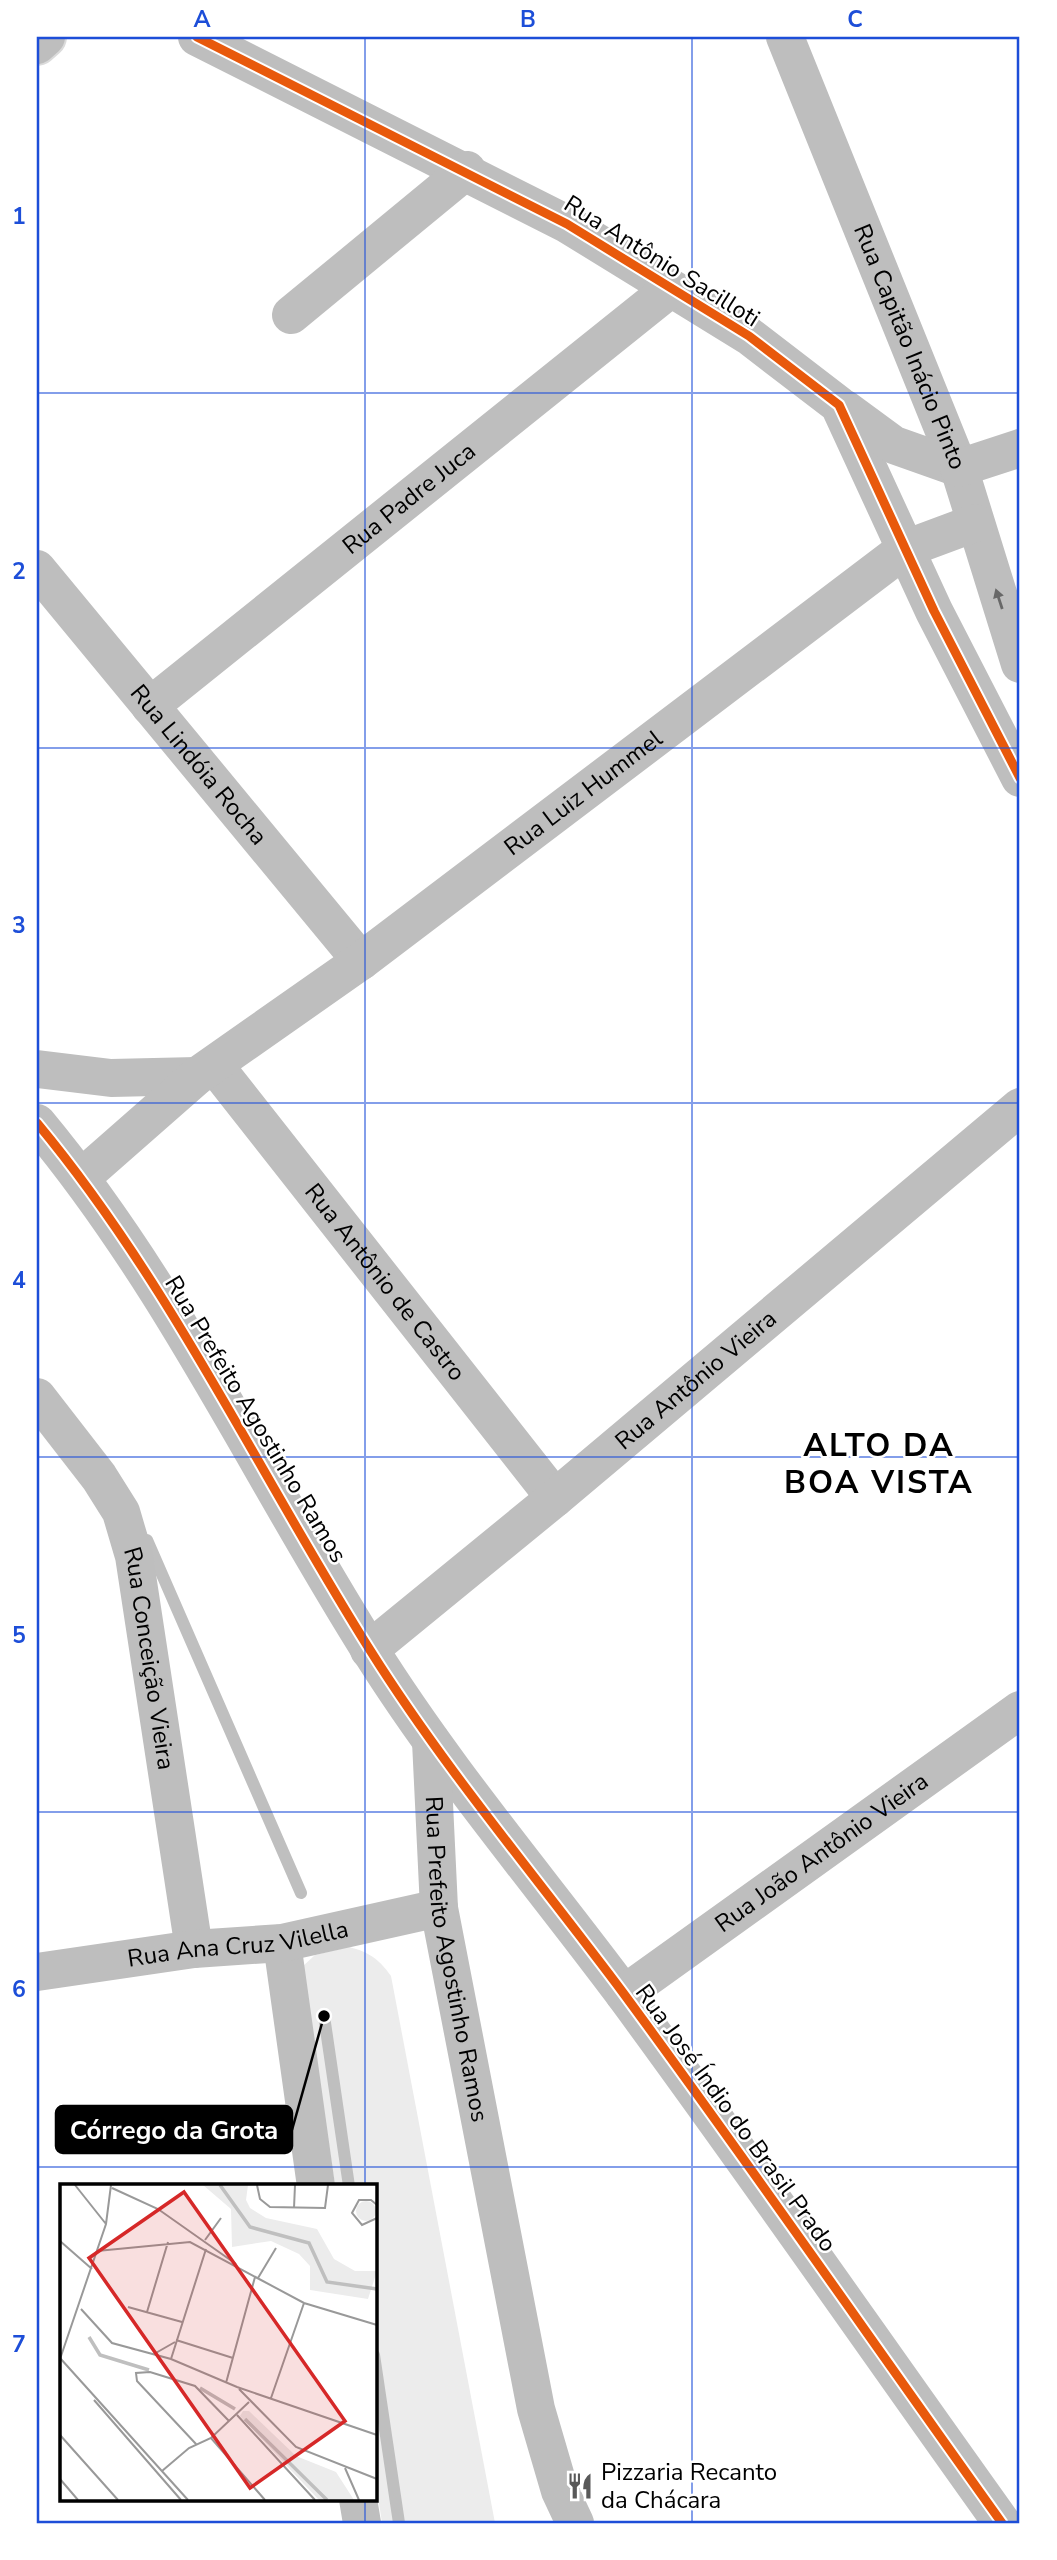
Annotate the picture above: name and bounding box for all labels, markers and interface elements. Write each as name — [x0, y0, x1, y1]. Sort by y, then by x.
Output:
text: A — [193, 4, 211, 35]
text: B — [520, 4, 536, 35]
text: C — [847, 4, 863, 35]
street label: Rua Antônio Sacilloti — [558, 188, 766, 334]
text: 1 — [12, 201, 26, 232]
street label: Rua Capitão Inácio Pinto — [846, 219, 974, 474]
street label: Rua Padre Juca — [336, 435, 482, 562]
text: 2 — [12, 556, 26, 587]
one-way arrow — [994, 588, 1004, 609]
street label: Rua Lindóia Rocha — [123, 678, 275, 852]
street label: Rua Luiz Hummel — [498, 723, 669, 863]
text: 3 — [12, 910, 26, 941]
street label: Rua Antônio de Castro — [297, 1177, 473, 1388]
text: 4 — [12, 1265, 26, 1296]
street label: Rua Prefeito Agostinho Ramos — [157, 1270, 355, 1568]
street label: Rua Antônio Vieira — [608, 1303, 783, 1457]
district label: ALTO DA BOA VISTA — [784, 1424, 974, 1504]
street label: Rua Conceição Vieira — [116, 1543, 182, 1772]
text: 5 — [12, 1620, 26, 1651]
street label: Rua João Antônio Vieira — [709, 1765, 934, 1940]
street label: Rua Prefeito Agostinho Ramos — [418, 1795, 496, 2125]
street label: Rua Ana Cruz Vilella — [125, 1913, 351, 1975]
text: 6 — [12, 1974, 26, 2005]
street label: Rua José Índio do Brasil Prado — [628, 1978, 844, 2258]
callout: Córrego da Grota — [56, 2106, 292, 2153]
text: Córrego da Grota — [70, 2113, 278, 2148]
inset map — [60, 2184, 376, 2500]
text: 7 — [12, 2329, 26, 2360]
place label: Pizzaria Recanto da Chácara — [601, 2456, 777, 2516]
restaurant icon: Pizzaria Recanto da Chácara — [565, 2471, 595, 2501]

